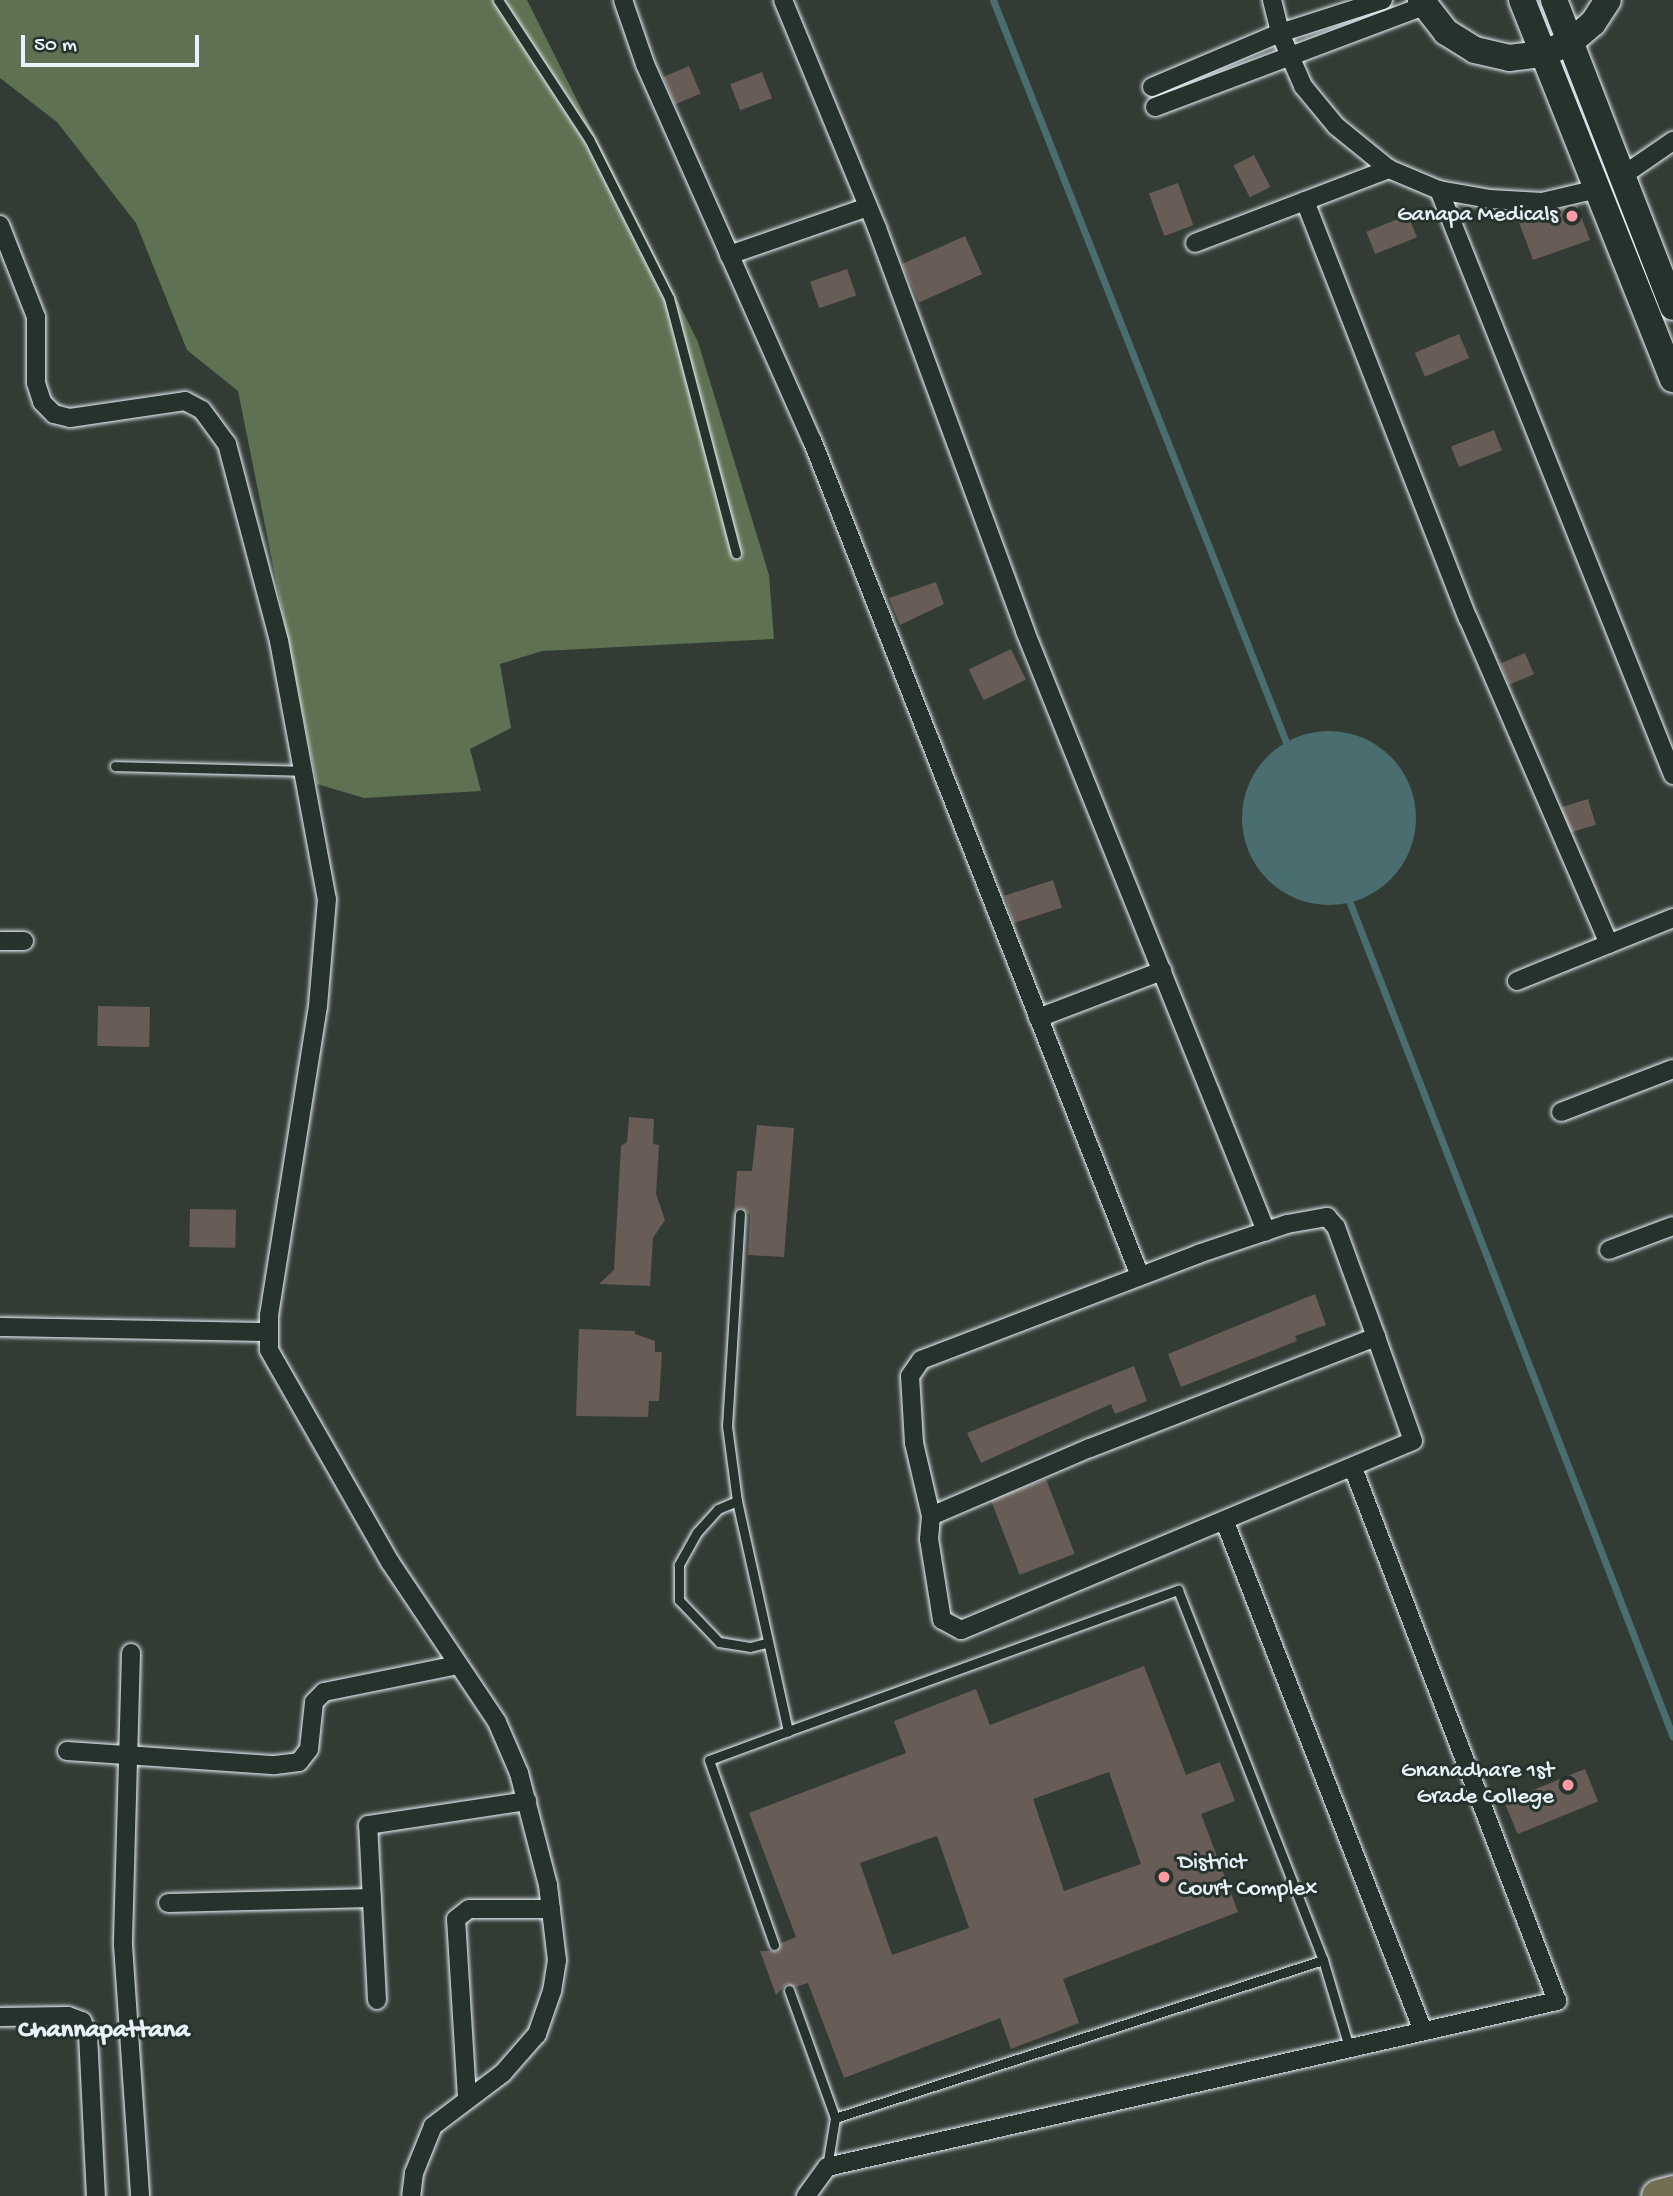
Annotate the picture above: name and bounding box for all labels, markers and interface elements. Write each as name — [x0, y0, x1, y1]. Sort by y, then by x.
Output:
scale bar — [24, 21, 203, 65]
text: 50 m — [34, 34, 77, 59]
place label: Ganapa Medicals — [1397, 202, 1558, 230]
marker: Ganapa Medicals — [1564, 208, 1580, 224]
place label: Gnanadhare 1st Grade College — [1401, 1758, 1554, 1812]
marker: Gnanadhare 1st Grade College — [1560, 1777, 1576, 1793]
place label: District Court Complex — [1178, 1850, 1317, 1904]
marker: District Court Complex — [1156, 1869, 1172, 1885]
district label: Channapattana — [18, 2016, 190, 2048]

